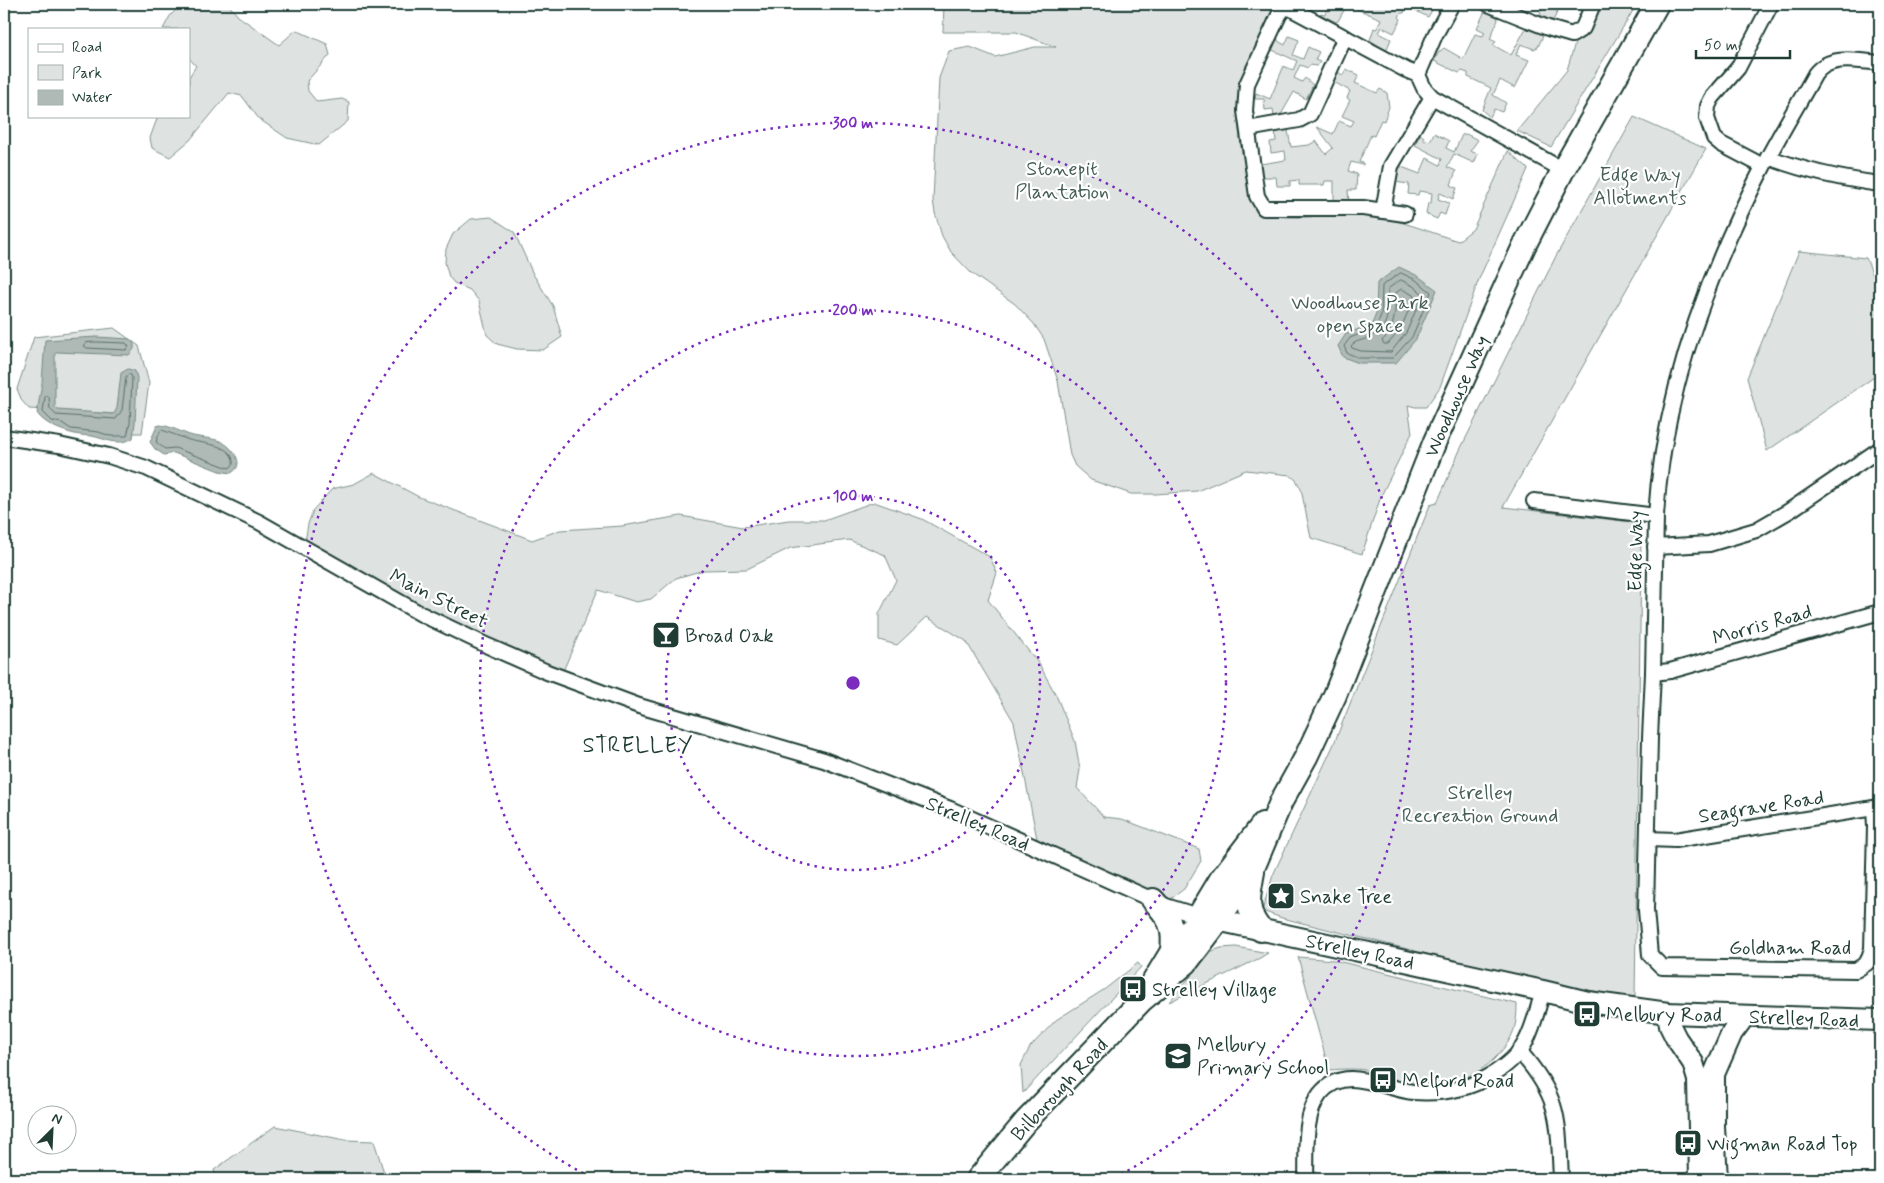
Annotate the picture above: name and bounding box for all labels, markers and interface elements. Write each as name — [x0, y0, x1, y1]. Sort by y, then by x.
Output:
legend — [28, 28, 190, 118]
scale bar — [1696, 28, 1790, 60]
text: 50 m — [1704, 36, 1738, 56]
text: Road — [72, 38, 102, 58]
text: Park — [72, 64, 102, 84]
text: Water — [72, 88, 112, 108]
text: 300 m — [833, 114, 873, 134]
park label: Stonepit Plantation — [1015, 156, 1109, 206]
park label: Edge Way Allotments — [1593, 162, 1687, 212]
park label: Woodhouse Park open space — [1291, 290, 1429, 340]
text: 200 m — [833, 301, 874, 321]
street label: Woodhouse Way — [1418, 331, 1496, 462]
text: 100 m — [833, 487, 873, 507]
street label: Edge Way — [1622, 510, 1653, 592]
street label: Main Street — [384, 563, 492, 636]
street label: Morris Road — [1710, 598, 1815, 653]
bar icon: Broad Oak — [651, 620, 681, 650]
place label: Broad Oak — [685, 623, 774, 650]
centre of rings — [844, 674, 862, 692]
district label: STRELLEY — [583, 732, 693, 760]
park label: Strelley Recreation Ground — [1402, 780, 1558, 830]
street label: Seagrave Road — [1697, 784, 1826, 833]
street label: Strelley Road — [921, 790, 1033, 858]
place icon: Snake Tree — [1266, 881, 1296, 911]
place label: Snake Tree — [1300, 884, 1392, 911]
street label: Strelley Road — [1303, 928, 1416, 977]
street label: Goldham Road — [1729, 935, 1851, 962]
bus stop icon: Strelley Village — [1118, 974, 1148, 1004]
place label: Strelley Village — [1152, 977, 1277, 1004]
bus stop icon: Melbury Road — [1572, 999, 1602, 1029]
place label: Melbury Road — [1606, 1002, 1722, 1029]
street label: Strelley Road — [1748, 1004, 1860, 1035]
place label: Melbury Primary School — [1197, 1032, 1329, 1082]
street label: Bilborough Road — [1005, 1033, 1115, 1147]
school or university icon: Melbury Primary School — [1163, 1041, 1193, 1071]
bus stop icon: Melford Road — [1368, 1065, 1398, 1095]
place label: Melford Road — [1402, 1068, 1514, 1097]
north arrow — [28, 1106, 78, 1156]
text: N — [49, 1109, 65, 1129]
bus stop icon: Wigman Road Top — [1673, 1128, 1703, 1158]
place label: Wigman Road Top — [1707, 1131, 1858, 1160]

